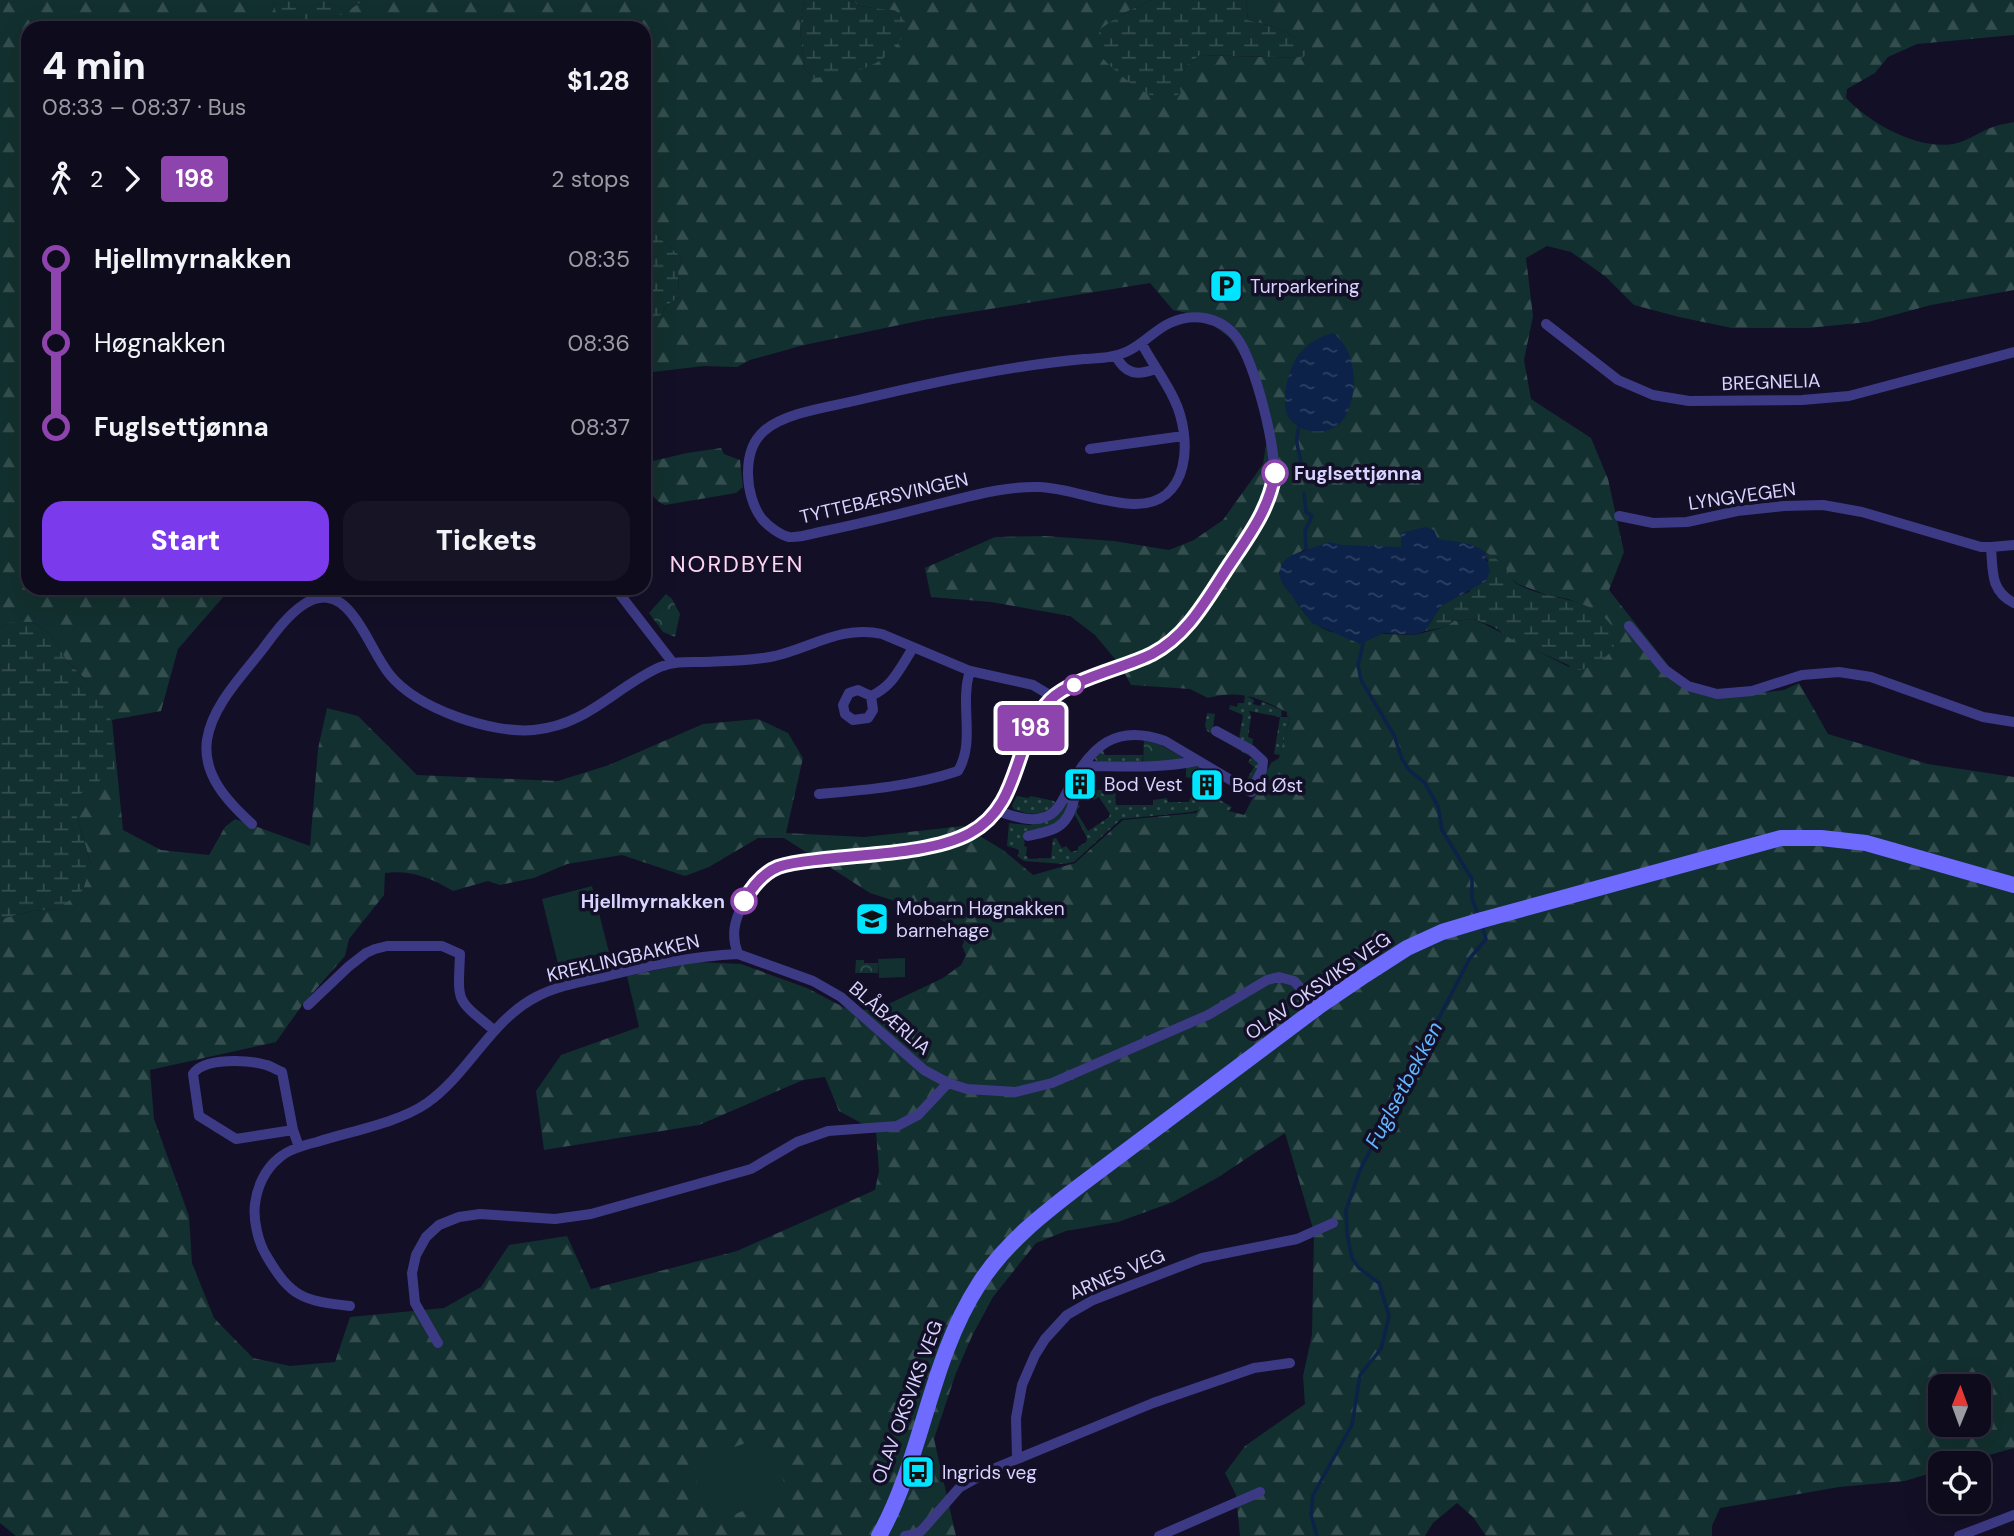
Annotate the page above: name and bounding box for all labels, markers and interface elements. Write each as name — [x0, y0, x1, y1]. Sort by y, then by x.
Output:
text: 4 min — [42, 41, 146, 91]
text: $1.28 — [567, 64, 630, 98]
text: 08:33 – 08:37 · Bus — [42, 92, 246, 122]
icon: walk — [42, 160, 80, 198]
icon: forward — [113, 160, 151, 198]
text: 198 — [175, 163, 214, 194]
text: 2 — [90, 164, 103, 194]
text: 2 stops — [551, 164, 630, 194]
text: Hjellmyrnakken — [94, 242, 292, 276]
text: 08:35 — [568, 244, 630, 274]
parking icon: Turparkering — [1207, 267, 1245, 305]
place label: Turparkering — [1250, 274, 1360, 299]
text: Høgnakken — [94, 326, 226, 360]
text: 08:36 — [568, 328, 630, 358]
street label: BREGNELIA — [1721, 368, 1821, 396]
text: Fuglsettjønna — [94, 410, 269, 444]
text: 08:37 — [570, 412, 630, 442]
marker: Fuglsettjønna — [1262, 460, 1288, 486]
place label: Fuglsettjønna — [1294, 461, 1422, 486]
street label: TYTTEBÆRSVINGEN — [797, 466, 971, 530]
street label: LYNGVEGEN — [1687, 476, 1797, 516]
button: Start — [42, 501, 329, 581]
button: Tickets — [343, 501, 630, 581]
district label: NORDBYEN — [670, 549, 804, 579]
unlabelled marker — [1064, 675, 1084, 695]
line badge: 198 — [991, 705, 1071, 751]
text: 198 — [1012, 712, 1051, 743]
building icon: Bod Vest — [1061, 765, 1099, 803]
building icon: Bod Øst — [1188, 766, 1226, 804]
place label: Bod Vest — [1104, 772, 1183, 797]
place label: Bod Øst — [1232, 773, 1303, 798]
marker: Hjellmyrnakken — [731, 888, 757, 914]
place label: Hjellmyrnakken — [581, 889, 725, 914]
place label: Mobarn Høgnakken barnehage — [896, 896, 1065, 943]
school or university icon: Mobarn Høgnakken barnehage — [853, 900, 891, 938]
street label: OLAV OKSVIKS VEG — [1240, 926, 1396, 1046]
street label: KREKLINGBAKKEN — [544, 928, 702, 988]
street label: BLÅBÆRLIA — [844, 976, 936, 1061]
water label: Fuglsetbekken — [1359, 1017, 1449, 1153]
street label: ARNES VEG — [1065, 1243, 1169, 1305]
street label: OLAV OKSVIKS VEG — [866, 1317, 948, 1487]
north arrow — [1928, 1374, 1992, 1437]
map controls — [1928, 1374, 1991, 1514]
button: locate — [1928, 1451, 1991, 1514]
bus stop icon: Ingrids veg — [899, 1453, 937, 1491]
place label: Ingrids veg — [942, 1460, 1037, 1485]

